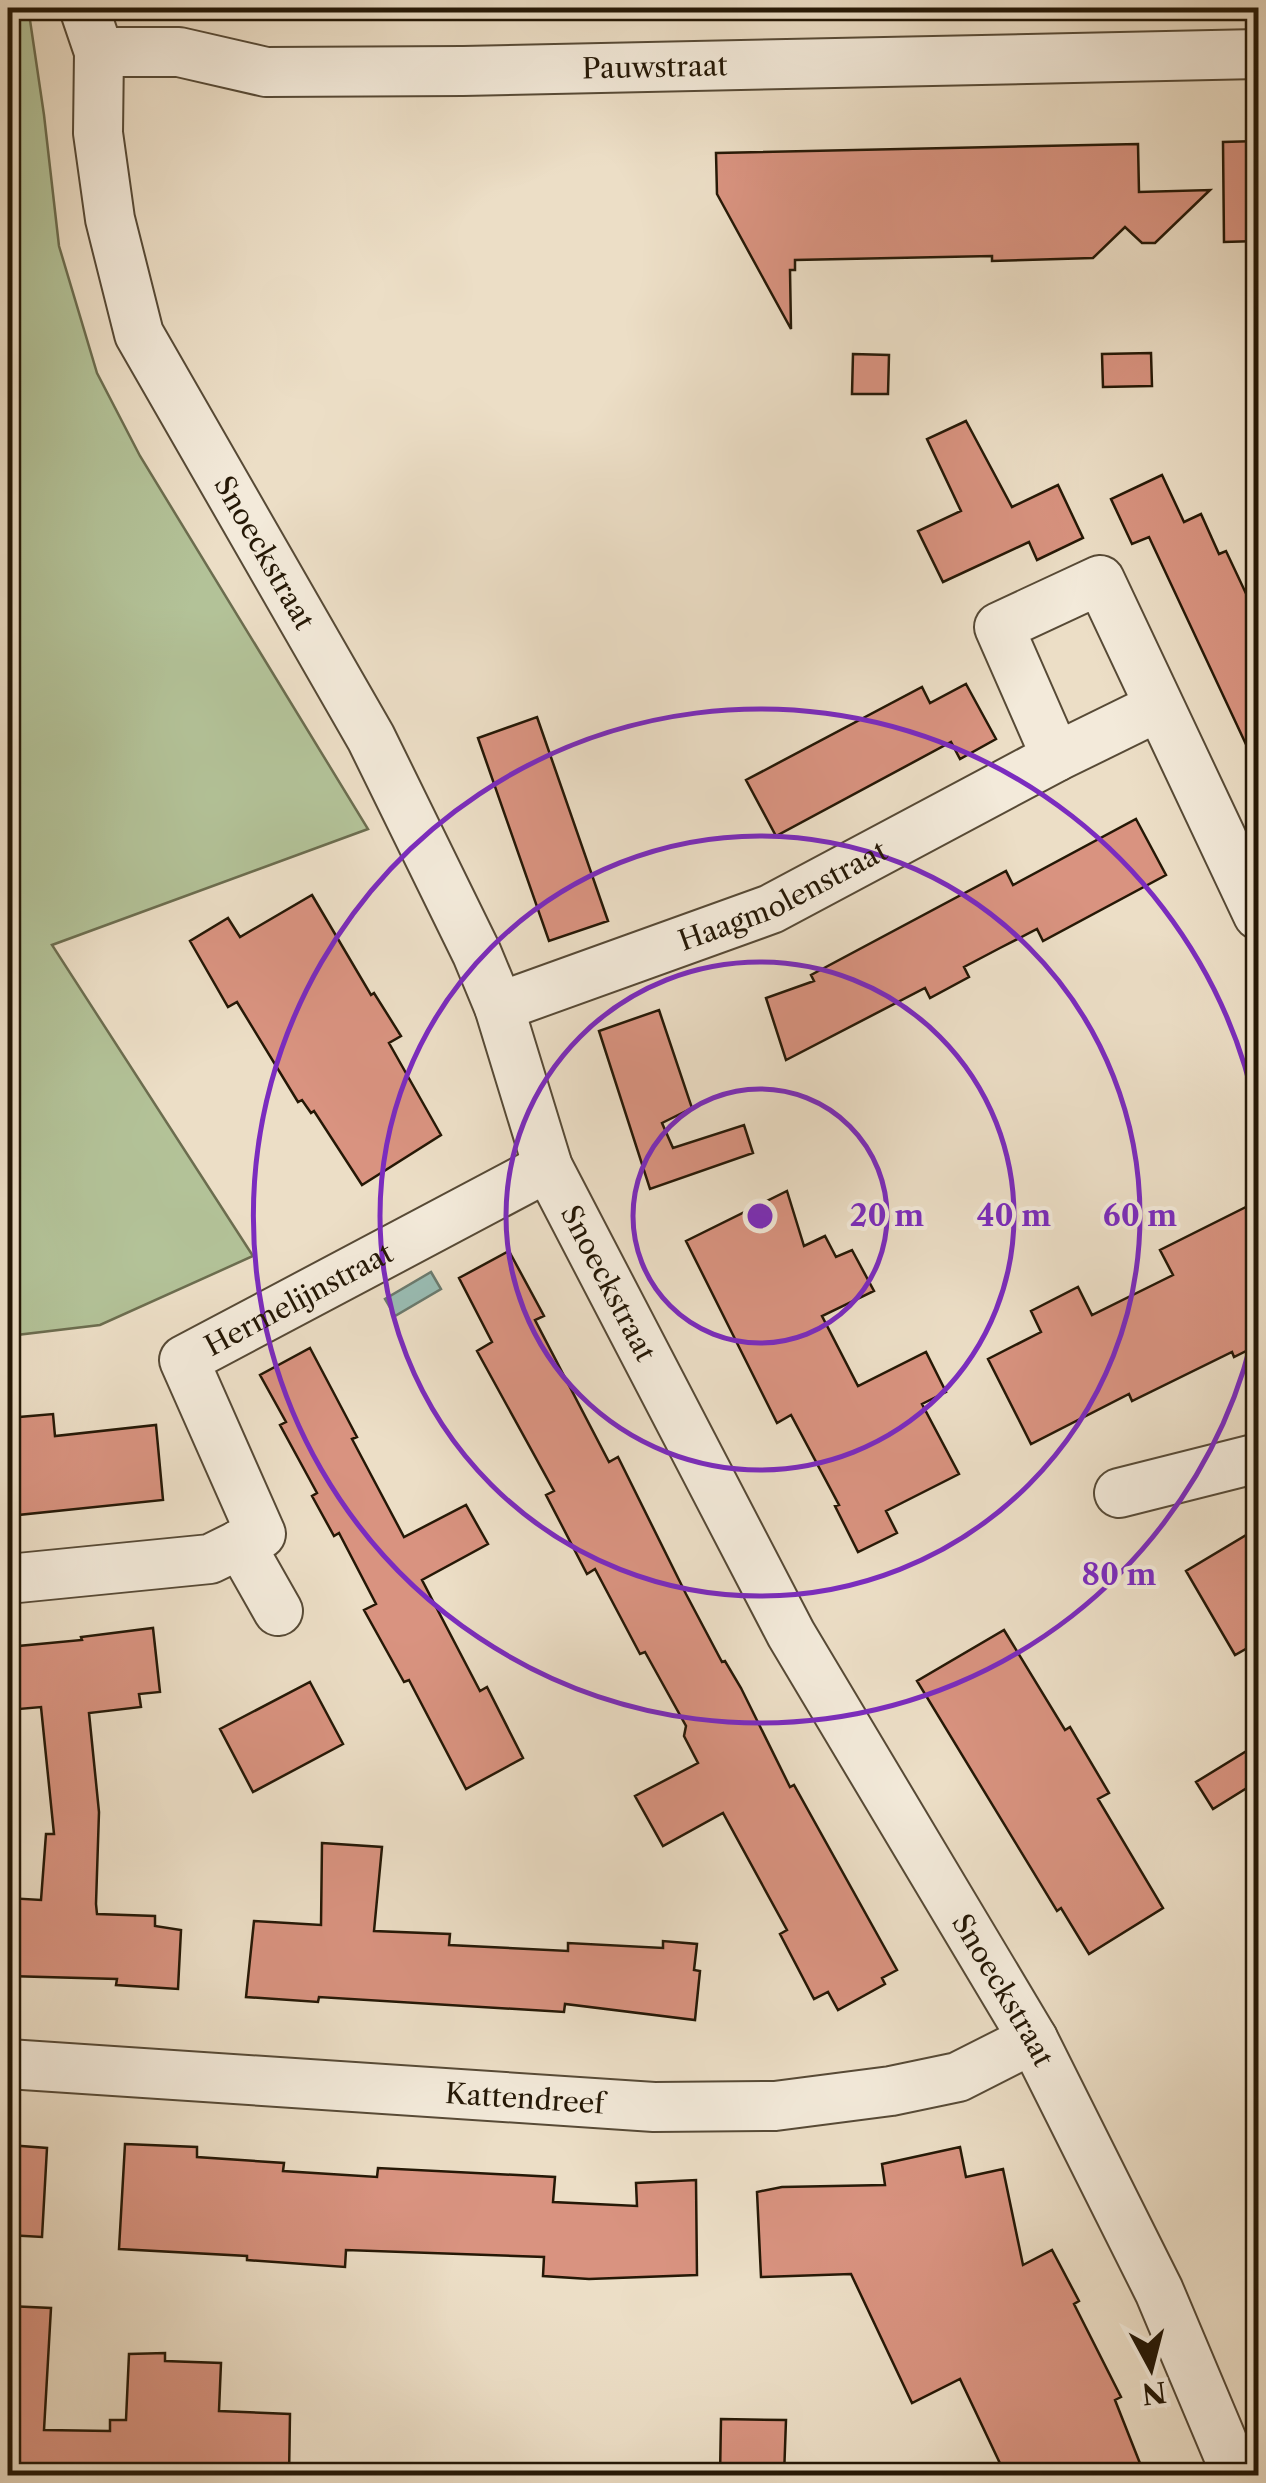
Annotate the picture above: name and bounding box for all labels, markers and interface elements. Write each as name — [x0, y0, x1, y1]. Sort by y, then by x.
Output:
street label: Pauwstraat — [582, 48, 728, 85]
street label: Snoeckstraat — [207, 470, 322, 635]
street label: Haagmolenstraat — [674, 833, 893, 958]
text: 20 m — [850, 1197, 924, 1234]
text: 40 m — [977, 1197, 1051, 1234]
text: 60 m — [1103, 1197, 1177, 1234]
centre of rings — [742, 1198, 778, 1234]
street label: Snoeckstraat — [554, 1199, 663, 1367]
street label: Hermelijnstraat — [199, 1235, 399, 1363]
text: 80 m — [1081, 1556, 1157, 1593]
street label: Snoeckstraat — [945, 1908, 1061, 2072]
street label: Kattendreef — [444, 2076, 609, 2121]
north arrow — [1101, 2318, 1201, 2418]
text: N — [1140, 2374, 1168, 2411]

